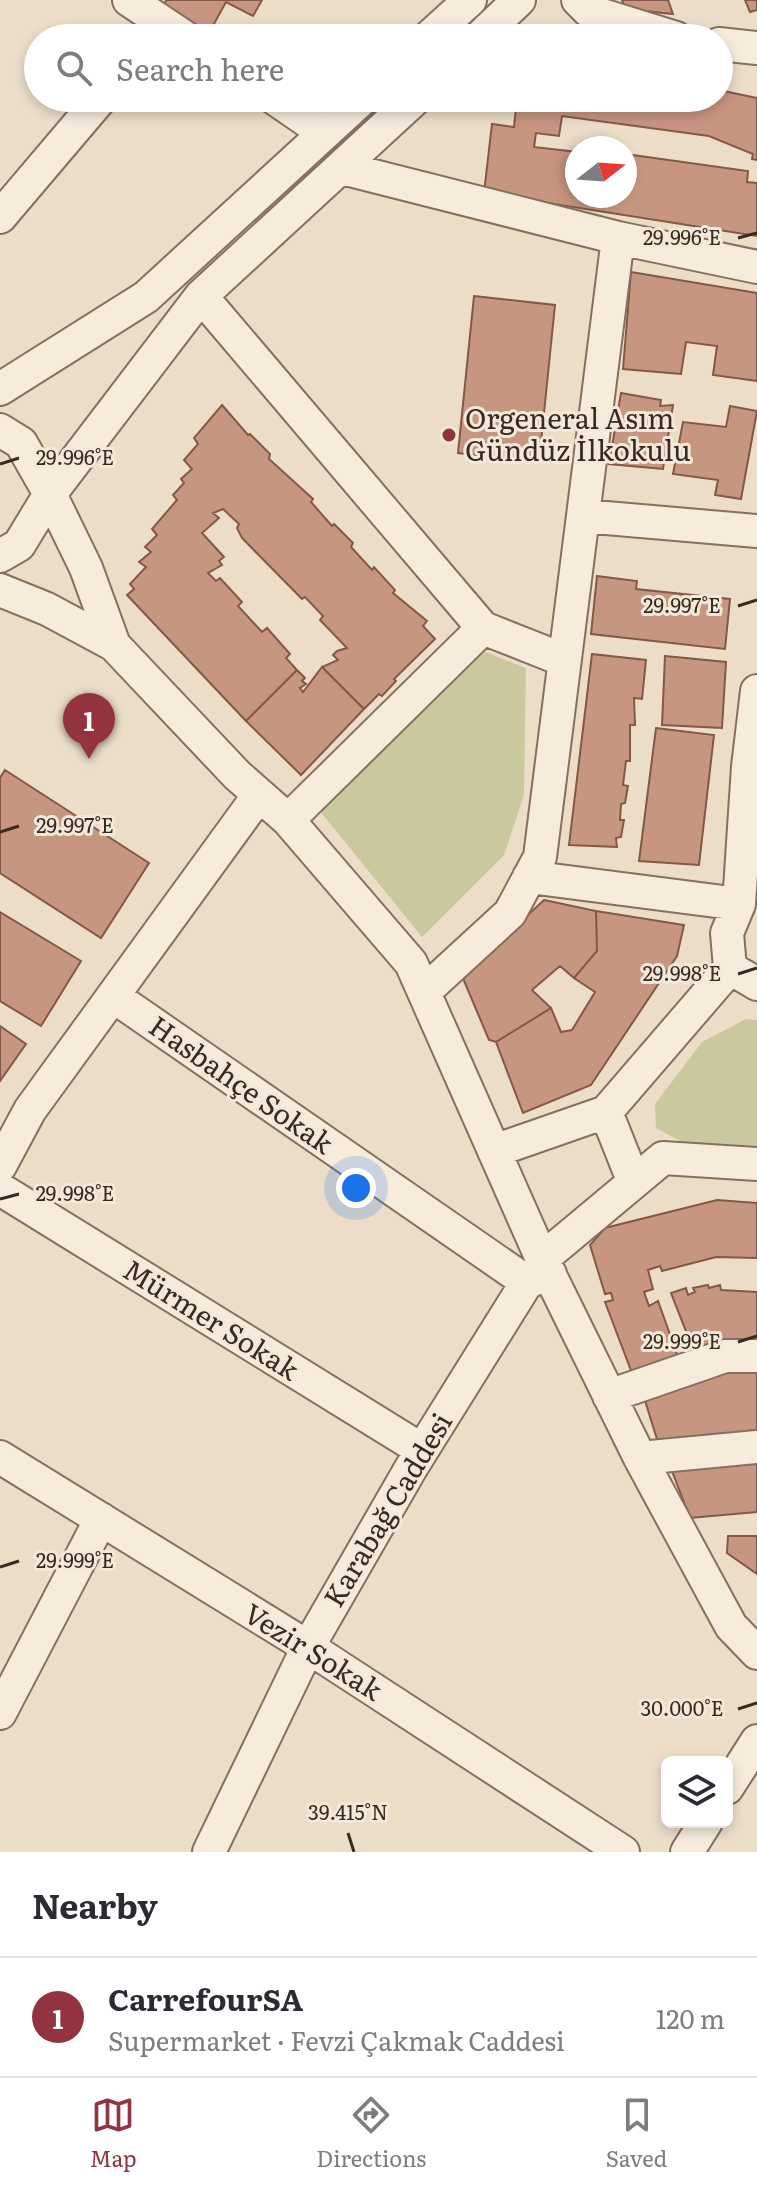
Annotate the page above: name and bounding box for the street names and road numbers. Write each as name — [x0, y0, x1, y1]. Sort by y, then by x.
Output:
street label: Hasbahçe Sokak — [141, 1004, 344, 1163]
street label: Mürmer Sokak — [116, 1247, 309, 1390]
street label: Karabağ Caddesi — [312, 1404, 461, 1614]
street label: Vezir Sokak — [237, 1591, 392, 1710]

